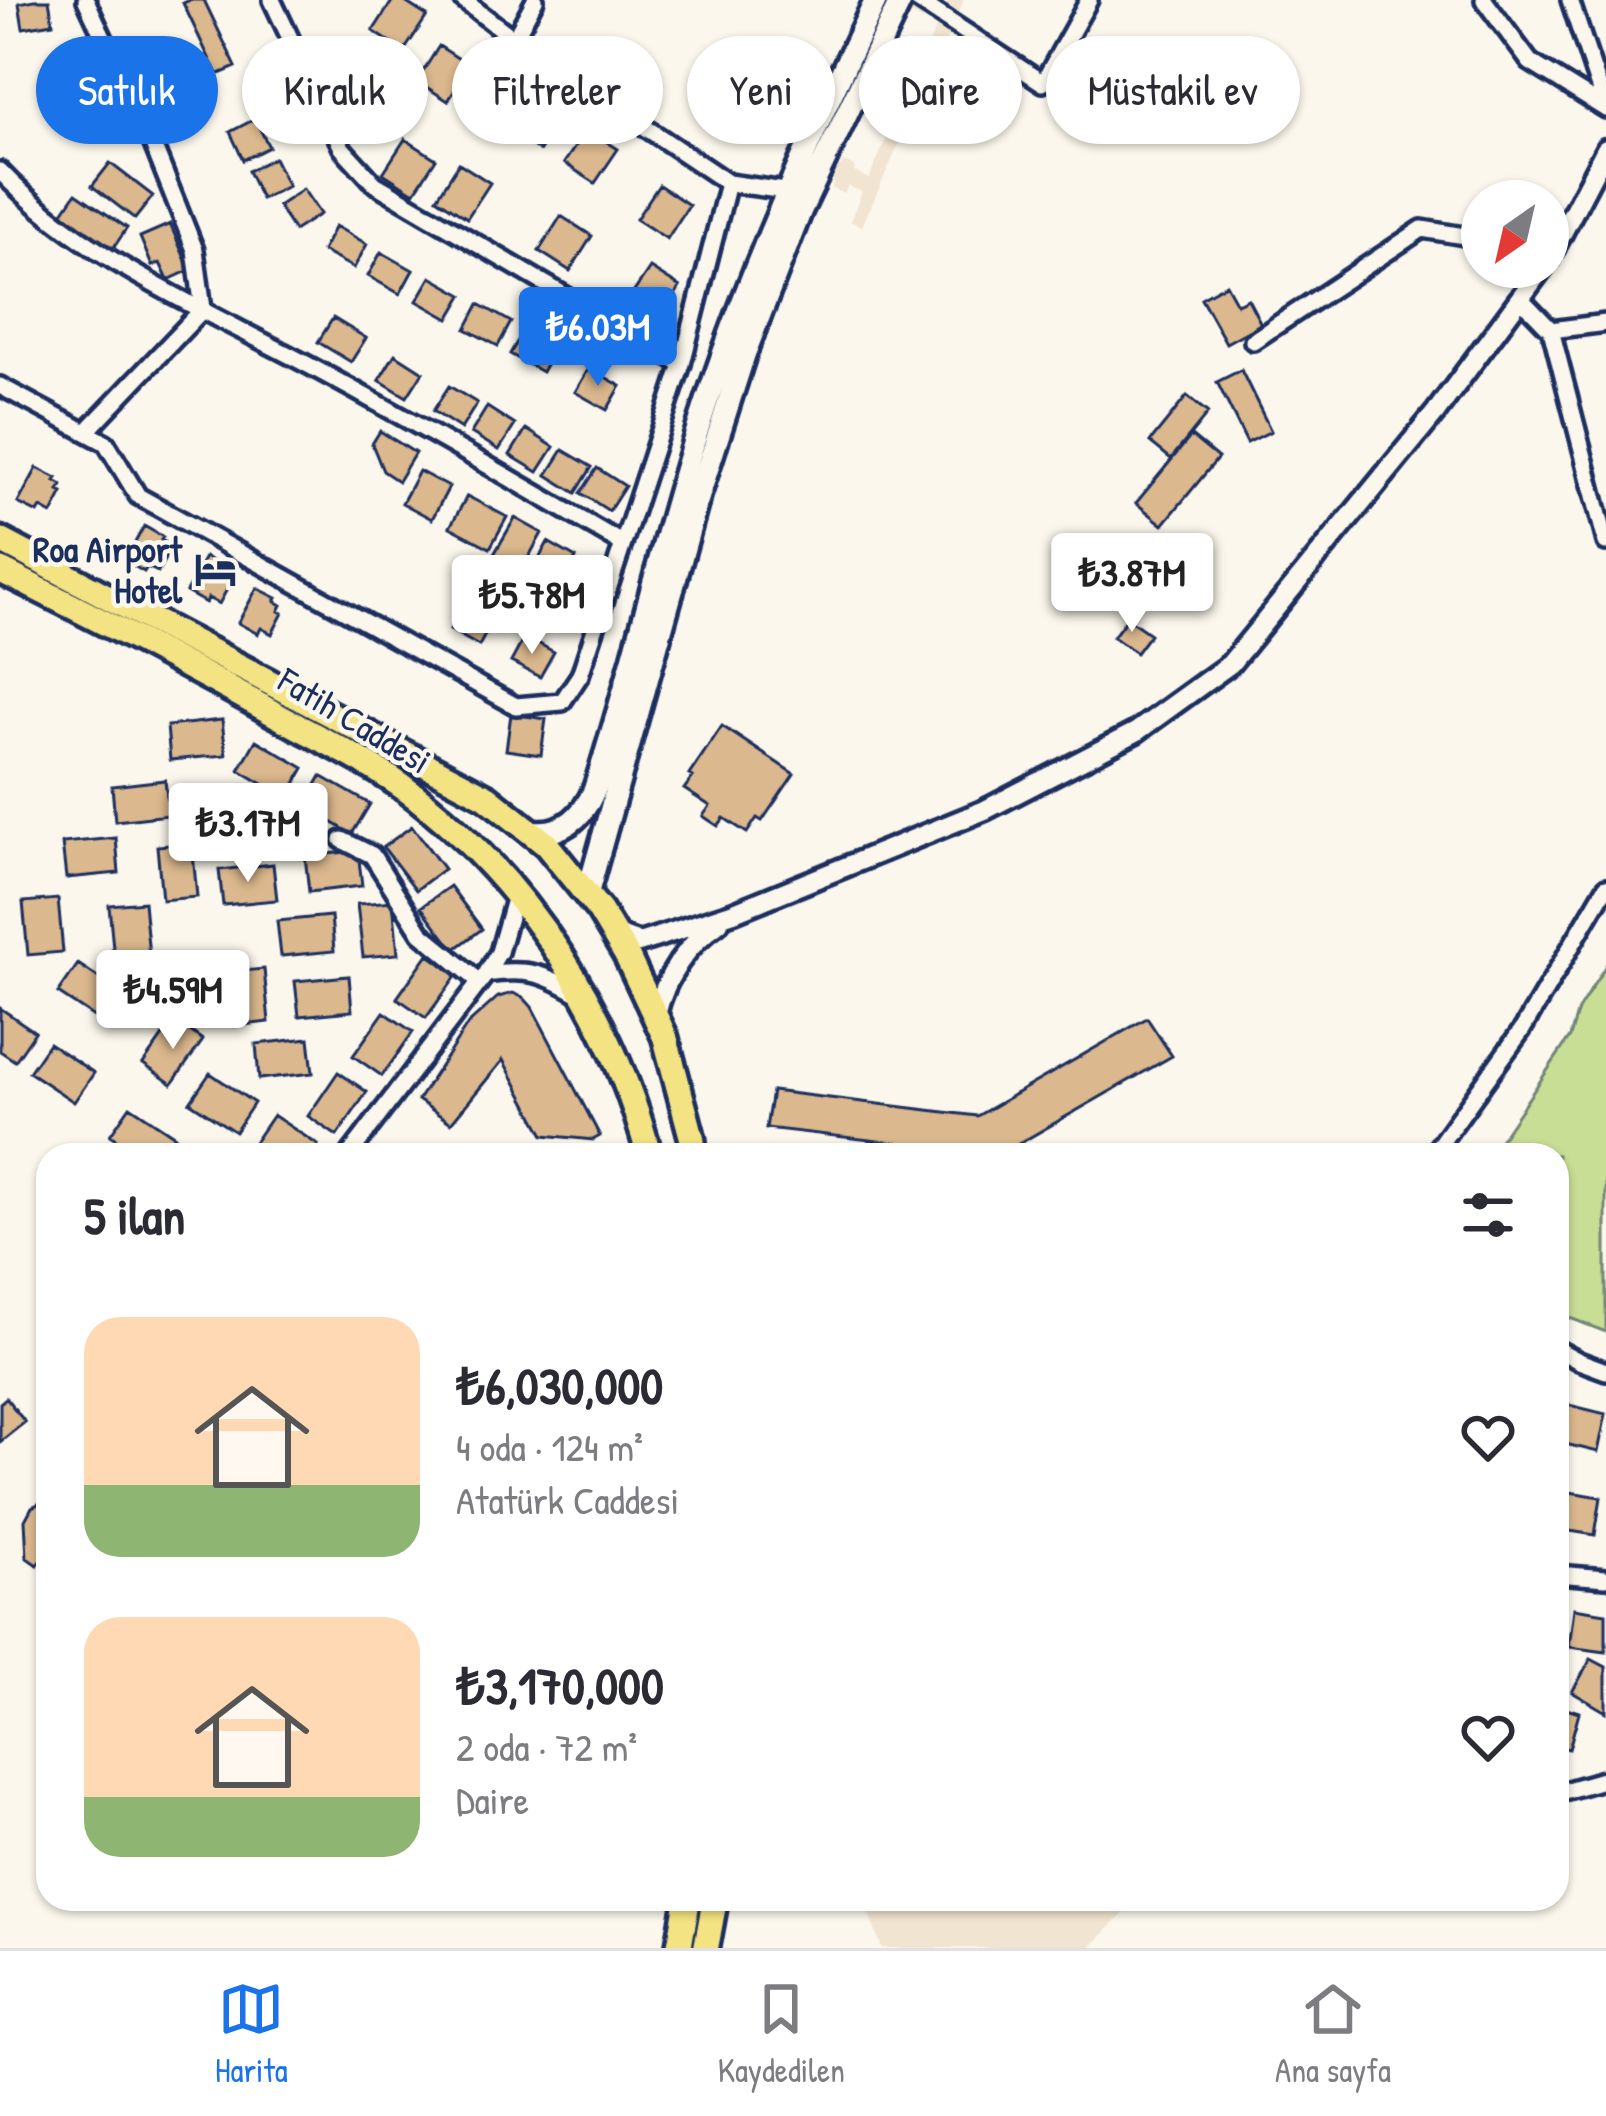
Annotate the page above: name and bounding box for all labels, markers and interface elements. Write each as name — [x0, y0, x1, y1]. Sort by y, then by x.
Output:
chip: Satılık — [36, 36, 218, 144]
chip: Kiralık — [242, 36, 428, 144]
chip: Filtreler — [452, 36, 663, 144]
chip: Yeni — [687, 36, 835, 144]
chip: Daire — [859, 36, 1022, 144]
chip: Müstakil ev — [1046, 36, 1300, 144]
north arrow — [1461, 180, 1569, 288]
map controls — [1461, 180, 1569, 288]
pin: ₺6.03M — [500, 287, 696, 389]
text: ₺6.03M — [546, 299, 650, 352]
place label: Roa Airport Hotel — [33, 524, 184, 614]
pin: ₺3.87M — [1034, 533, 1230, 635]
text: ₺3.87M — [1078, 545, 1186, 598]
hotel icon: Roa Airport Hotel — [193, 547, 239, 593]
pin: ₺5.78M — [434, 555, 630, 657]
text: ₺5.78M — [479, 567, 585, 620]
street label: Fatih Caddesi — [269, 654, 441, 784]
pin: ₺3.17M — [150, 783, 346, 885]
text: ₺3.17M — [196, 795, 300, 848]
pin: ₺4.59M — [75, 950, 271, 1052]
text: ₺4.59M — [123, 962, 223, 1015]
text: 5 ilan — [84, 1181, 185, 1250]
icon: filters — [1455, 1182, 1521, 1248]
text: ₺6,030,000 — [456, 1351, 663, 1420]
icon: home — [180, 1365, 324, 1509]
icon: heart — [1455, 1404, 1521, 1470]
text: 4 oda · 124 m² — [456, 1420, 643, 1473]
text: Atatürk Caddesi — [456, 1473, 679, 1526]
text: ₺3,170,000 — [456, 1651, 664, 1720]
icon: home — [180, 1665, 324, 1809]
icon: heart — [1455, 1704, 1521, 1770]
text: 2 oda · 72 m² — [456, 1720, 637, 1773]
text: Daire — [456, 1773, 529, 1826]
tab: Harita — [215, 1976, 288, 2092]
tab: Kaydedilen — [718, 1976, 845, 2092]
tab: Ana sayfa — [1275, 1976, 1391, 2092]

